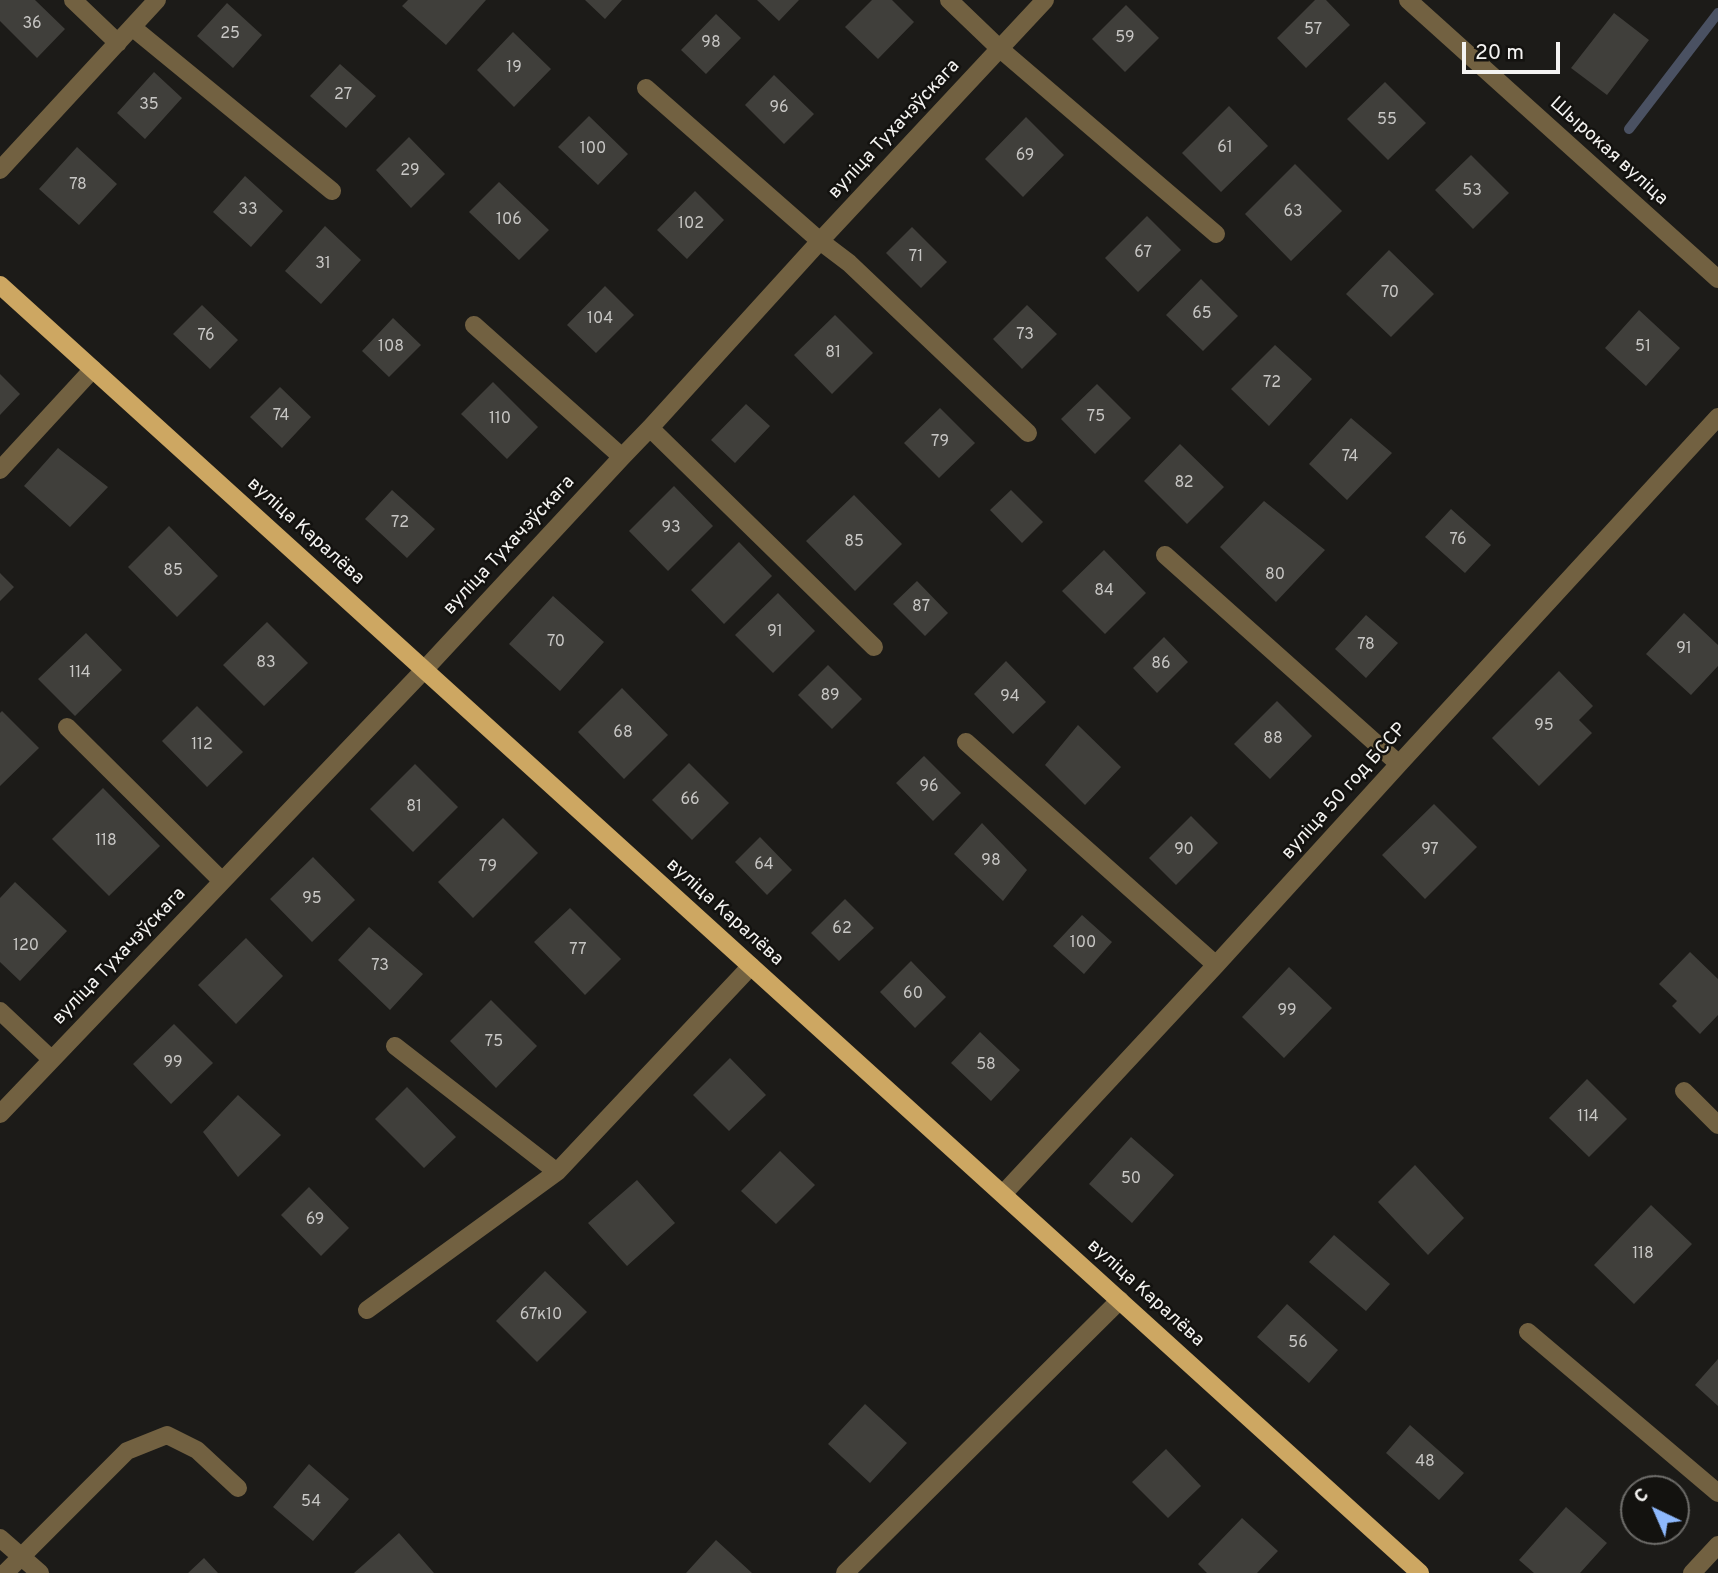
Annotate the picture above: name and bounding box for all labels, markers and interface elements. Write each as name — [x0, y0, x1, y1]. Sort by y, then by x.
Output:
house number: 36 — [22, 15, 42, 35]
house number: 57 — [1304, 21, 1322, 41]
house number: 25 — [220, 25, 240, 45]
scale bar — [1466, 28, 1564, 72]
house number: 59 — [1115, 29, 1135, 49]
house number: 98 — [701, 34, 721, 54]
text: 20 m — [1475, 40, 1524, 67]
street label: вуліца Тухачэўскага — [825, 56, 965, 204]
house number: 19 — [506, 59, 522, 79]
house number: 27 — [334, 86, 352, 106]
street label: Шырокая вуліца — [1544, 93, 1672, 211]
house number: 35 — [139, 96, 159, 116]
house number: 96 — [769, 99, 789, 119]
house number: 55 — [1377, 111, 1397, 131]
house number: 61 — [1217, 139, 1233, 159]
house number: 100 — [580, 140, 606, 160]
house number: 69 — [1016, 147, 1034, 167]
house number: 29 — [400, 162, 420, 182]
house number: 78 — [69, 176, 87, 196]
house number: 53 — [1462, 182, 1482, 202]
house number: 33 — [238, 201, 258, 221]
house number: 63 — [1283, 203, 1303, 223]
house number: 106 — [496, 211, 522, 231]
house number: 102 — [678, 215, 704, 235]
house number: 67 — [1134, 244, 1152, 264]
house number: 71 — [909, 248, 923, 268]
house number: 31 — [315, 255, 331, 275]
house number: 70 — [1381, 284, 1399, 304]
house number: 65 — [1192, 305, 1212, 325]
house number: 104 — [587, 310, 613, 330]
house number: 73 — [1016, 326, 1034, 346]
house number: 76 — [197, 327, 215, 347]
house number: 108 — [378, 338, 404, 358]
house number: 51 — [1635, 338, 1651, 358]
house number: 81 — [825, 344, 841, 364]
house number: 72 — [1263, 374, 1281, 394]
house number: 74 — [273, 407, 289, 427]
house number: 75 — [1087, 408, 1105, 428]
house number: 110 — [489, 410, 511, 430]
house number: 79 — [931, 433, 949, 453]
house number: 74 — [1342, 448, 1358, 468]
street label: вуліца Тухачэўскага — [440, 472, 580, 620]
street label: вуліца Каралёва — [242, 473, 368, 591]
house number: 82 — [1174, 474, 1194, 494]
house number: 72 — [391, 514, 409, 534]
house number: 93 — [661, 519, 681, 539]
house number: 76 — [1449, 531, 1467, 551]
house number: 85 — [844, 533, 864, 553]
house number: 85 — [163, 562, 183, 582]
house number: 80 — [1265, 566, 1285, 586]
house number: 84 — [1094, 582, 1114, 602]
house number: 87 — [912, 598, 930, 618]
house number: 91 — [767, 623, 783, 643]
house number: 70 — [547, 633, 565, 653]
house number: 78 — [1357, 636, 1375, 656]
house number: 91 — [1676, 640, 1692, 660]
house number: 83 — [256, 654, 276, 674]
house number: 86 — [1151, 655, 1171, 675]
house number: 114 — [69, 664, 91, 684]
house number: 89 — [820, 687, 840, 707]
house number: 94 — [1000, 688, 1020, 708]
house number: 95 — [1534, 717, 1554, 737]
street label: вуліца 50 год БССР — [1278, 719, 1412, 865]
house number: 68 — [613, 724, 633, 744]
house number: 88 — [1263, 730, 1283, 750]
house number: 112 — [191, 736, 213, 756]
house number: 96 — [919, 778, 939, 798]
house number: 66 — [680, 791, 700, 811]
house number: 81 — [406, 798, 422, 818]
house number: 118 — [95, 832, 117, 852]
house number: 90 — [1174, 841, 1194, 861]
house number: 97 — [1421, 841, 1439, 861]
house number: 98 — [981, 852, 1001, 872]
street label: вуліца Каралёва — [661, 854, 787, 972]
house number: 64 — [754, 856, 774, 876]
house number: 79 — [479, 858, 497, 878]
street label: вуліца Тухачэўскага — [49, 884, 191, 1030]
house number: 95 — [302, 890, 322, 910]
house number: 62 — [832, 920, 852, 940]
house number: 100 — [1070, 934, 1096, 954]
house number: 120 — [13, 937, 39, 957]
house number: 77 — [569, 941, 587, 961]
house number: 73 — [371, 957, 389, 977]
house number: 60 — [903, 985, 923, 1005]
house number: 99 — [1277, 1002, 1297, 1022]
house number: 75 — [485, 1033, 503, 1053]
house number: 99 — [163, 1054, 183, 1074]
house number: 58 — [976, 1056, 996, 1076]
house number: 114 — [1577, 1108, 1599, 1128]
house number: 50 — [1121, 1170, 1141, 1190]
house number: 69 — [306, 1211, 324, 1231]
street label: вуліца Каралёва — [1082, 1235, 1208, 1353]
house number: 118 — [1632, 1245, 1654, 1265]
house number: 67к10 — [520, 1306, 562, 1326]
house number: 56 — [1288, 1334, 1308, 1354]
house number: 48 — [1415, 1453, 1435, 1473]
north arrow — [1620, 1475, 1690, 1545]
text: С — [1629, 1483, 1654, 1509]
house number: 54 — [301, 1493, 321, 1513]

